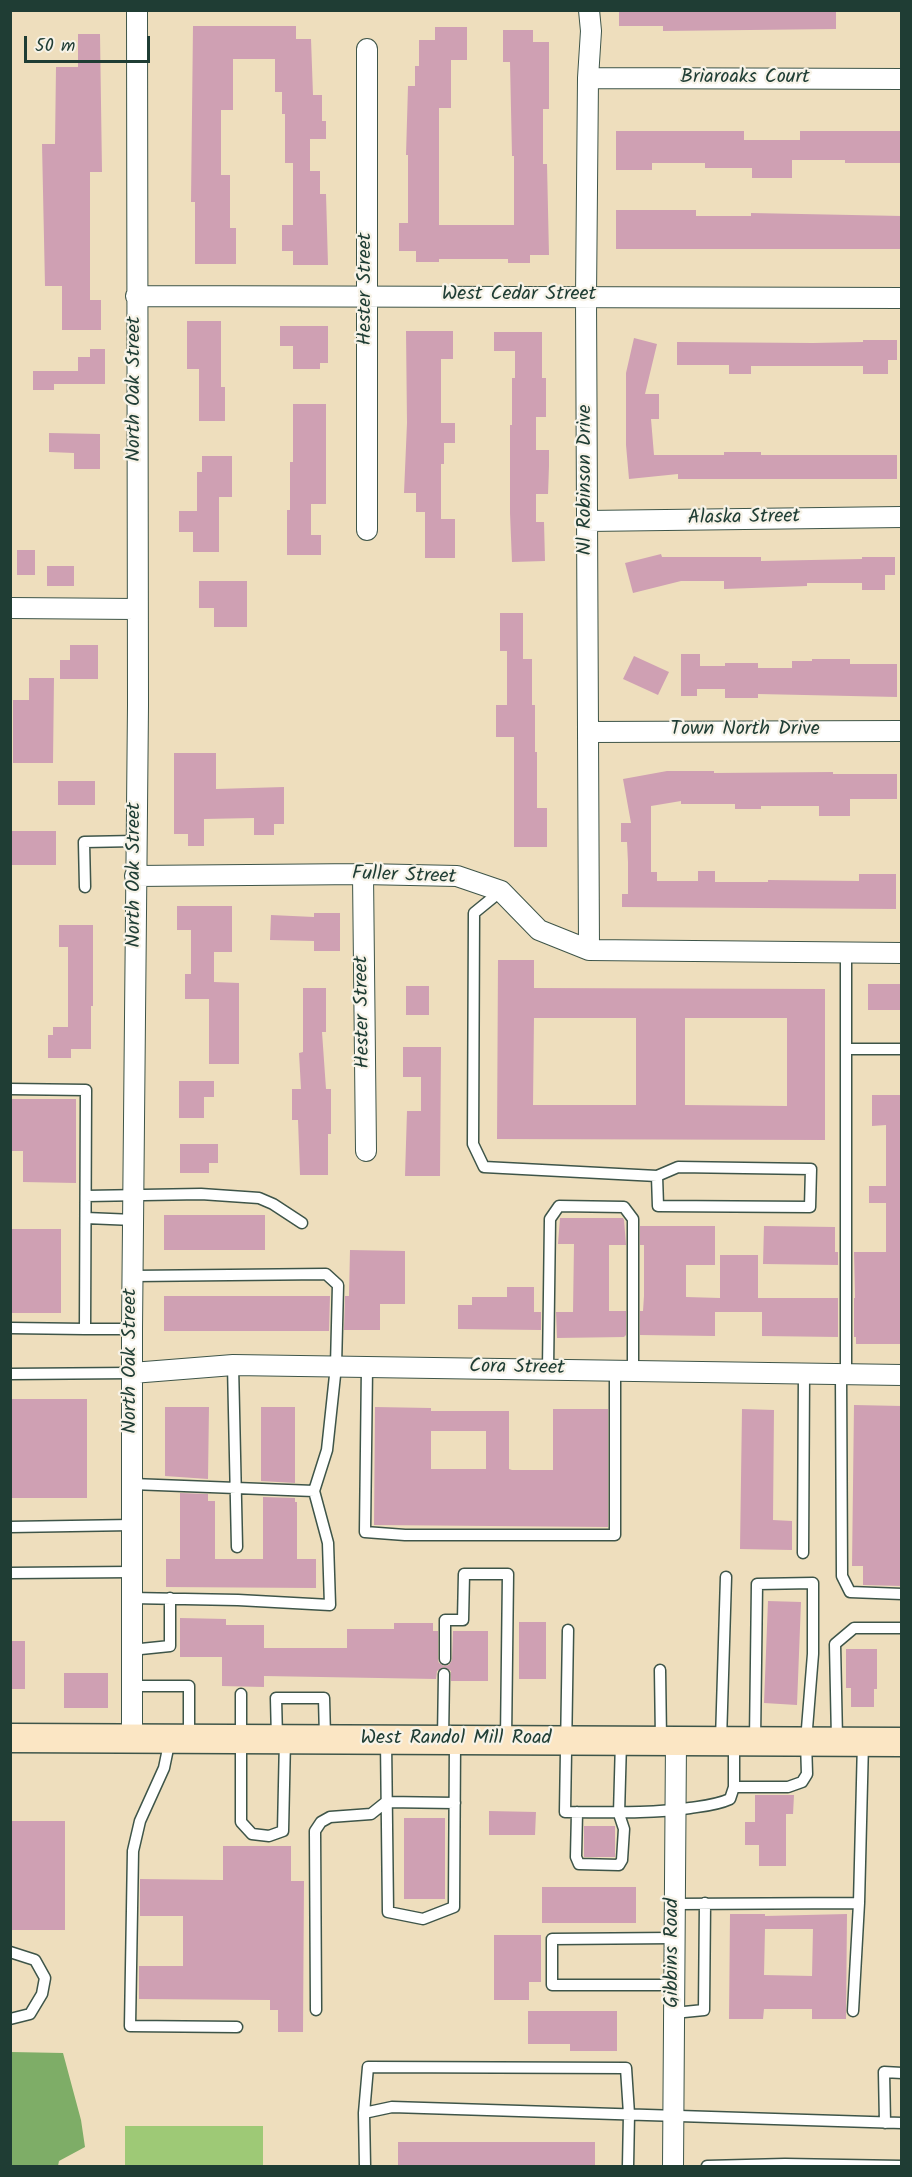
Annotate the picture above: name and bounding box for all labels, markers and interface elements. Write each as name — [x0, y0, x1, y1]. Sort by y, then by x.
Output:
scale bar — [27, 24, 153, 62]
text: 50 m — [35, 32, 75, 61]
street label: Briaroaks Court — [680, 67, 810, 91]
street label: Hester Street — [355, 232, 379, 346]
street label: West Cedar Street — [442, 284, 596, 308]
street label: North Oak Street — [124, 316, 148, 462]
street label: Nl Robinson Drive — [575, 404, 599, 556]
street label: Alaska Street — [688, 506, 800, 532]
street label: Town North Drive — [670, 719, 820, 743]
street label: North Oak Street — [124, 802, 148, 948]
street label: Fuller Street — [351, 863, 457, 891]
street label: Hester Street — [351, 955, 377, 1069]
street label: North Oak Street — [120, 1288, 144, 1434]
street label: Cora Street — [469, 1356, 565, 1382]
street label: West Randol Mill Road — [360, 1728, 552, 1752]
street label: Gibbins Road — [662, 1898, 686, 2008]

